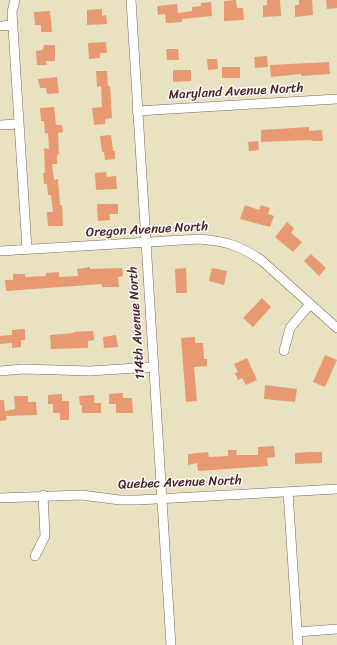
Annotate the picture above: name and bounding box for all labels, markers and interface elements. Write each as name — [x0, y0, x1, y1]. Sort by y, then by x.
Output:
street label: Maryland Avenue North — [168, 81, 304, 103]
street label: Oregon Avenue North — [85, 219, 209, 241]
street label: 114th Avenue North — [125, 266, 149, 380]
street label: Quebec Avenue North — [118, 473, 242, 493]

